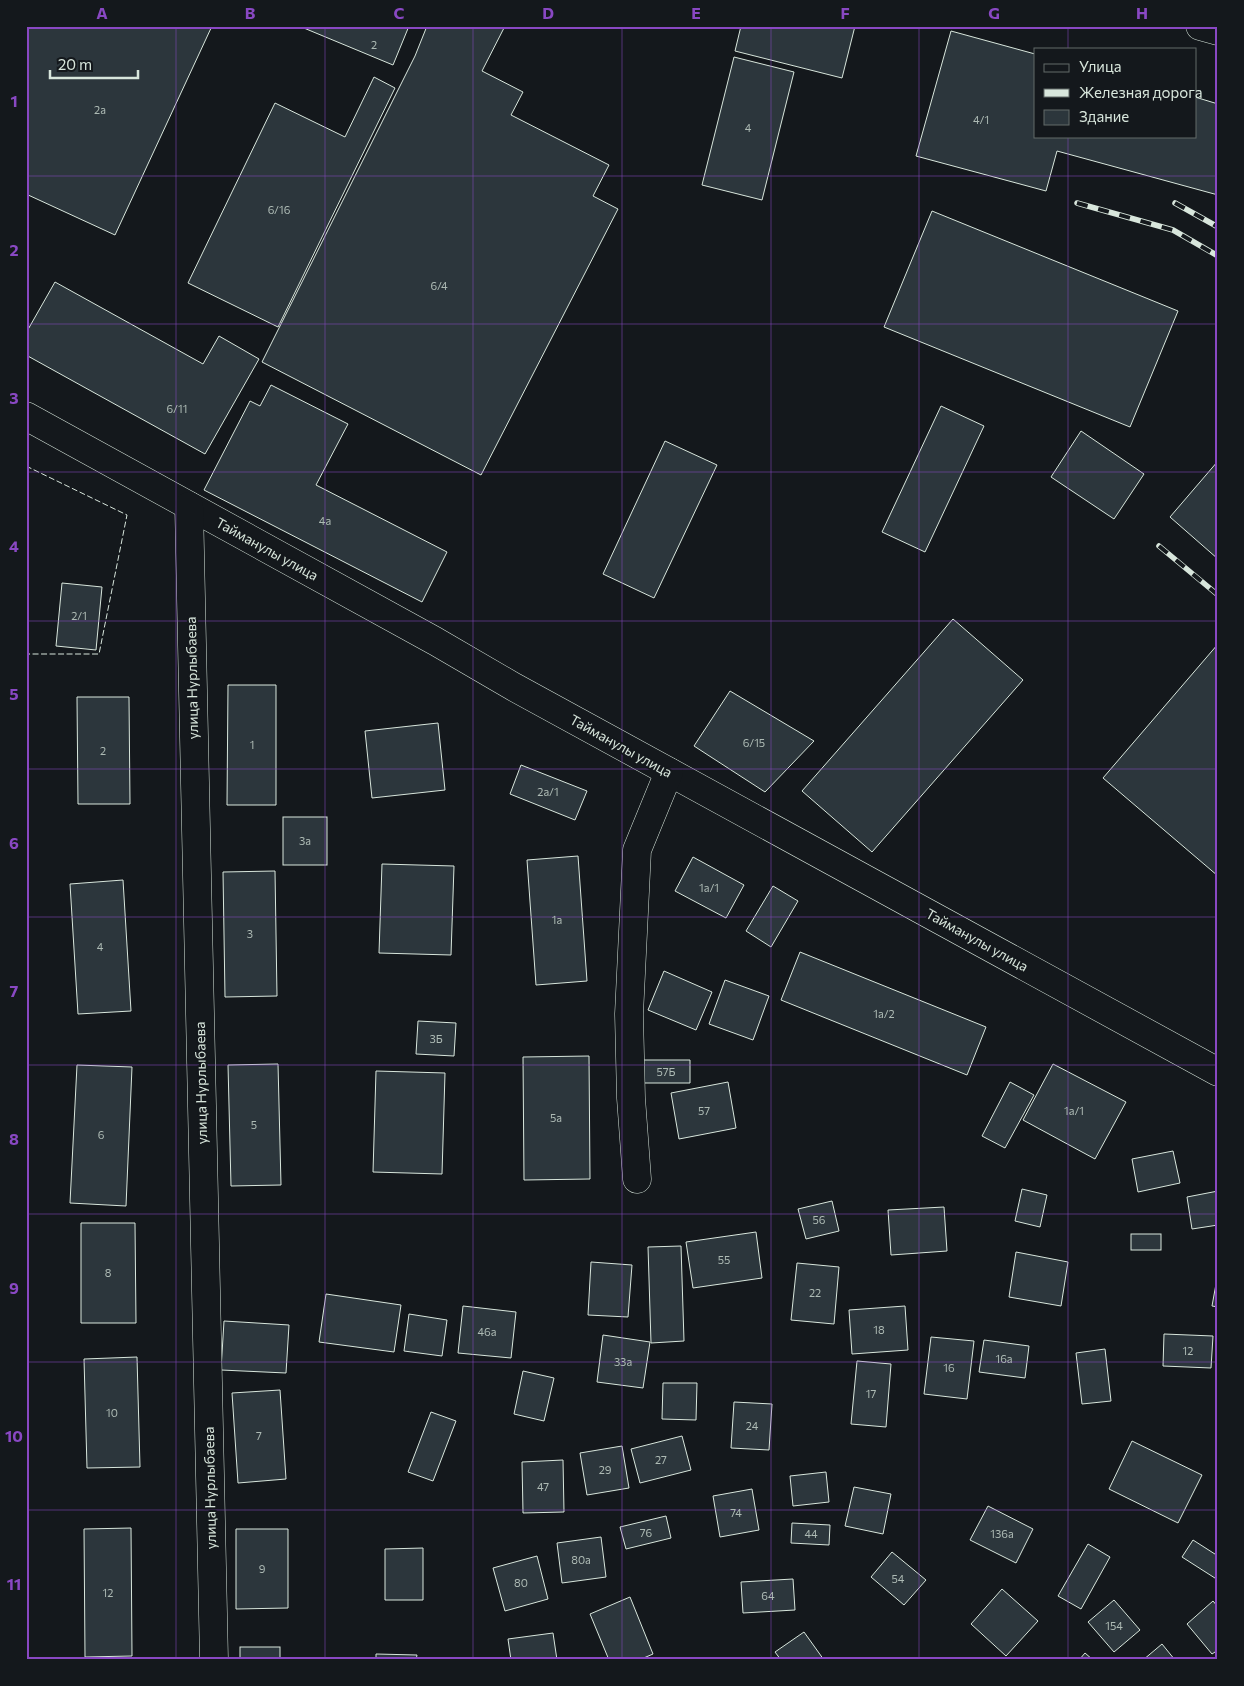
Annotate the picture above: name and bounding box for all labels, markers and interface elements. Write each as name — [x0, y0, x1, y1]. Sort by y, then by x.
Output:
text: A — [96, 3, 108, 22]
text: B — [245, 3, 256, 22]
text: C — [394, 3, 405, 22]
text: D — [542, 3, 554, 22]
text: E — [691, 3, 701, 22]
text: F — [840, 3, 850, 22]
text: G — [988, 3, 1000, 22]
text: H — [1136, 3, 1148, 22]
house number: 2 — [371, 38, 377, 51]
scale bar — [50, 48, 138, 80]
legend — [1034, 48, 1196, 138]
text: 20 m — [58, 55, 92, 73]
text: Улица — [1079, 57, 1121, 75]
text: Железная дорога — [1079, 83, 1203, 101]
text: 1 — [10, 91, 18, 110]
house number: 2а — [94, 103, 106, 116]
text: Здание — [1079, 107, 1129, 125]
house number: 4/1 — [973, 113, 989, 126]
house number: 4 — [745, 121, 752, 134]
house number: 6/16 — [268, 203, 291, 216]
text: 2 — [9, 240, 19, 259]
house number: 6/4 — [430, 279, 448, 292]
text: 3 — [9, 388, 19, 407]
house number: 6/11 — [167, 402, 187, 415]
street label: Тайманулы улица — [213, 513, 321, 584]
house number: 4а — [319, 514, 331, 527]
text: 4 — [9, 536, 19, 555]
house number: 2/1 — [71, 609, 87, 622]
street label: улица Нурлыбаева — [182, 616, 201, 740]
text: 5 — [9, 684, 19, 703]
street label: Тайманулы улица — [567, 710, 675, 781]
house number: 6/15 — [743, 736, 765, 749]
house number: 1 — [250, 738, 254, 751]
house number: 2 — [100, 744, 106, 757]
house number: 2а/1 — [537, 785, 559, 798]
text: 6 — [9, 833, 19, 852]
house number: 3а — [299, 834, 311, 847]
house number: 1а/1 — [699, 881, 719, 894]
street label: Тайманулы улица — [923, 904, 1031, 975]
house number: 1а — [552, 913, 562, 926]
house number: 3 — [247, 927, 253, 940]
house number: 4 — [97, 940, 104, 953]
text: 7 — [10, 981, 19, 1000]
house number: 1а/2 — [873, 1007, 895, 1020]
street label: улица Нурлыбаева — [191, 1021, 210, 1145]
house number: 3Б — [429, 1032, 443, 1045]
house number: 57Б — [656, 1065, 676, 1078]
house number: 57 — [698, 1104, 710, 1117]
house number: 1а/1 — [1064, 1104, 1084, 1117]
house number: 5а — [550, 1111, 562, 1124]
house number: 5 — [251, 1118, 257, 1131]
house number: 6 — [98, 1128, 105, 1141]
text: 8 — [9, 1129, 19, 1148]
house number: 56 — [813, 1213, 826, 1226]
house number: 55 — [718, 1253, 730, 1266]
house number: 8 — [105, 1266, 112, 1279]
text: 9 — [9, 1278, 19, 1297]
house number: 22 — [809, 1286, 821, 1299]
house number: 18 — [873, 1323, 885, 1336]
house number: 46а — [478, 1325, 496, 1338]
house number: 12 — [1183, 1344, 1193, 1357]
house number: 16а — [995, 1352, 1013, 1365]
house number: 33а — [614, 1355, 632, 1368]
house number: 16 — [943, 1361, 955, 1374]
house number: 17 — [866, 1387, 876, 1400]
house number: 10 — [106, 1406, 118, 1419]
house number: 24 — [746, 1419, 759, 1432]
text: 10 — [5, 1426, 23, 1445]
street label: улица Нурлыбаева — [200, 1426, 219, 1550]
house number: 7 — [256, 1429, 262, 1442]
house number: 27 — [655, 1453, 667, 1466]
house number: 29 — [599, 1463, 612, 1476]
house number: 47 — [537, 1480, 549, 1493]
house number: 74 — [730, 1506, 742, 1519]
house number: 76 — [640, 1526, 653, 1539]
house number: 44 — [804, 1527, 818, 1540]
house number: 136а — [990, 1527, 1014, 1540]
house number: 80а — [571, 1553, 591, 1566]
house number: 9 — [259, 1562, 266, 1575]
house number: 54 — [892, 1572, 905, 1585]
text: 11 — [7, 1574, 21, 1593]
house number: 80 — [514, 1576, 528, 1589]
house number: 12 — [103, 1586, 113, 1599]
house number: 64 — [761, 1589, 775, 1602]
house number: 154 — [1105, 1619, 1123, 1632]

